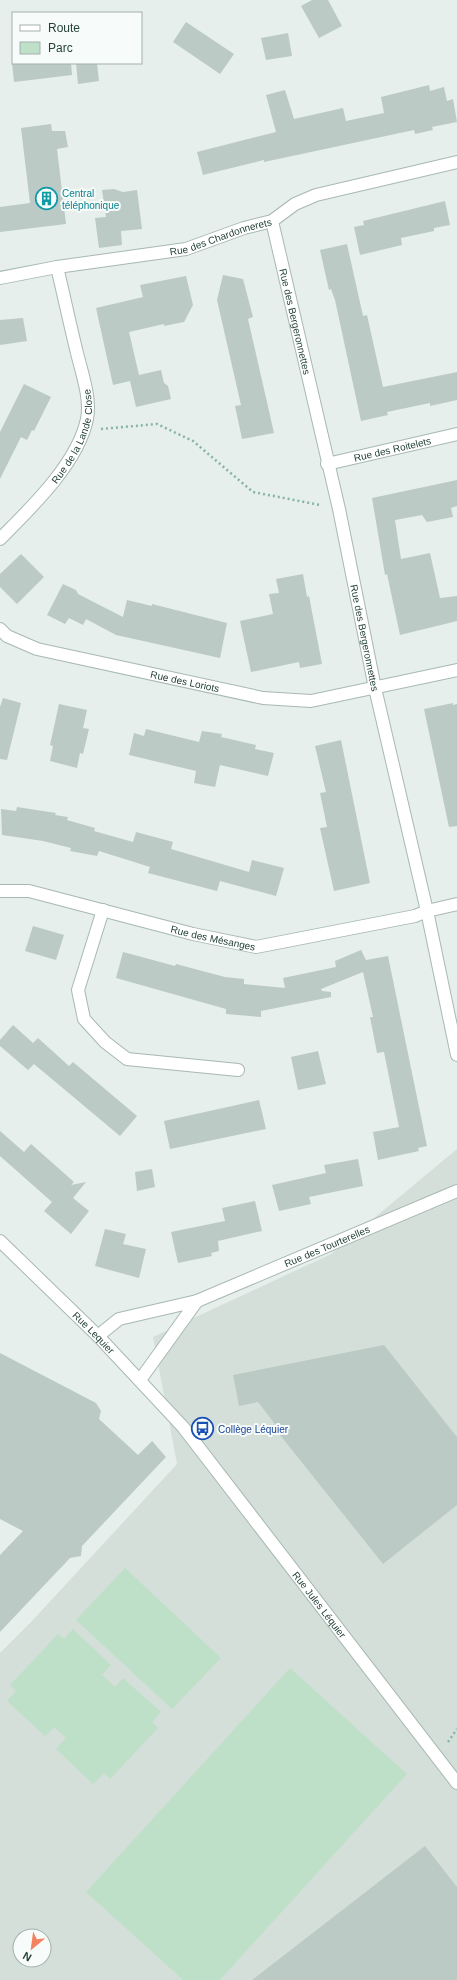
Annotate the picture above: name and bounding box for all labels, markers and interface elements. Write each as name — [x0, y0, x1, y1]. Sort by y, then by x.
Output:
legend — [12, 12, 142, 64]
text: Route — [48, 21, 80, 35]
text: Parc — [48, 41, 73, 55]
building icon: Central téléphonique — [33, 186, 59, 212]
place label: Central téléphonique — [62, 188, 120, 211]
street label: Rue des Chardonnerets — [169, 216, 273, 257]
street label: Rue des Bergeronnettes — [277, 267, 312, 376]
street label: Rue de la Lande Close — [49, 388, 94, 486]
street label: Rue des Roitelets — [353, 435, 432, 464]
street label: Rue des Bergeronnettes — [348, 584, 381, 692]
street label: Rue des Loriots — [149, 669, 220, 694]
street label: Rue des Mésanges — [170, 923, 256, 953]
street label: Rue des Tourterelles — [283, 1224, 371, 1269]
street label: Rue Lequier — [70, 1310, 117, 1356]
bus stop icon: Collège Léquier — [189, 1416, 215, 1442]
place label: Collège Léquier — [218, 1424, 289, 1435]
street label: Rue Jules Léquier — [290, 1569, 349, 1641]
north arrow — [12, 1928, 52, 1968]
text: N — [21, 1950, 34, 1964]

